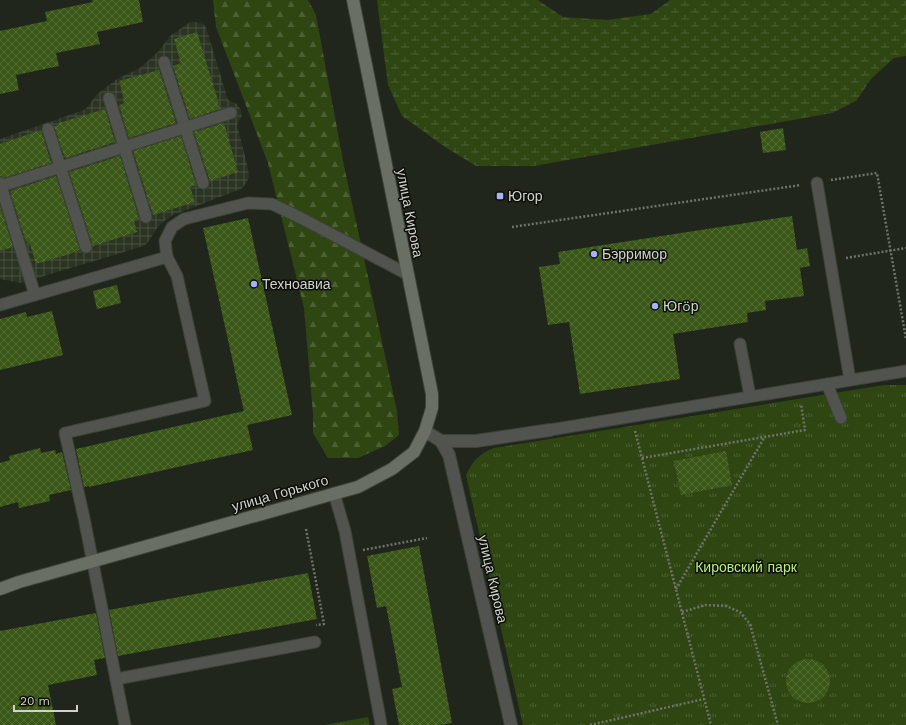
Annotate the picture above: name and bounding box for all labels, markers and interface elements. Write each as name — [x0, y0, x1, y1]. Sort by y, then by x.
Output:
street label: улица Кирова — [394, 167, 426, 259]
place label: Югор — [508, 188, 543, 204]
marker: Югор — [495, 191, 505, 201]
place label: Бэрримор — [602, 246, 667, 262]
marker: Бэрримор — [589, 249, 599, 259]
place label: Техноавиа — [262, 276, 331, 292]
marker: Техноавиа — [249, 279, 259, 289]
place label: Югöр — [663, 298, 699, 314]
marker: Югöр — [650, 301, 660, 311]
street label: улица Горького — [230, 472, 330, 514]
street label: улица Кирова — [475, 533, 511, 625]
park label: Кировский парк — [695, 559, 798, 575]
scale bar — [14, 687, 77, 713]
text: 20 m — [20, 694, 50, 708]

